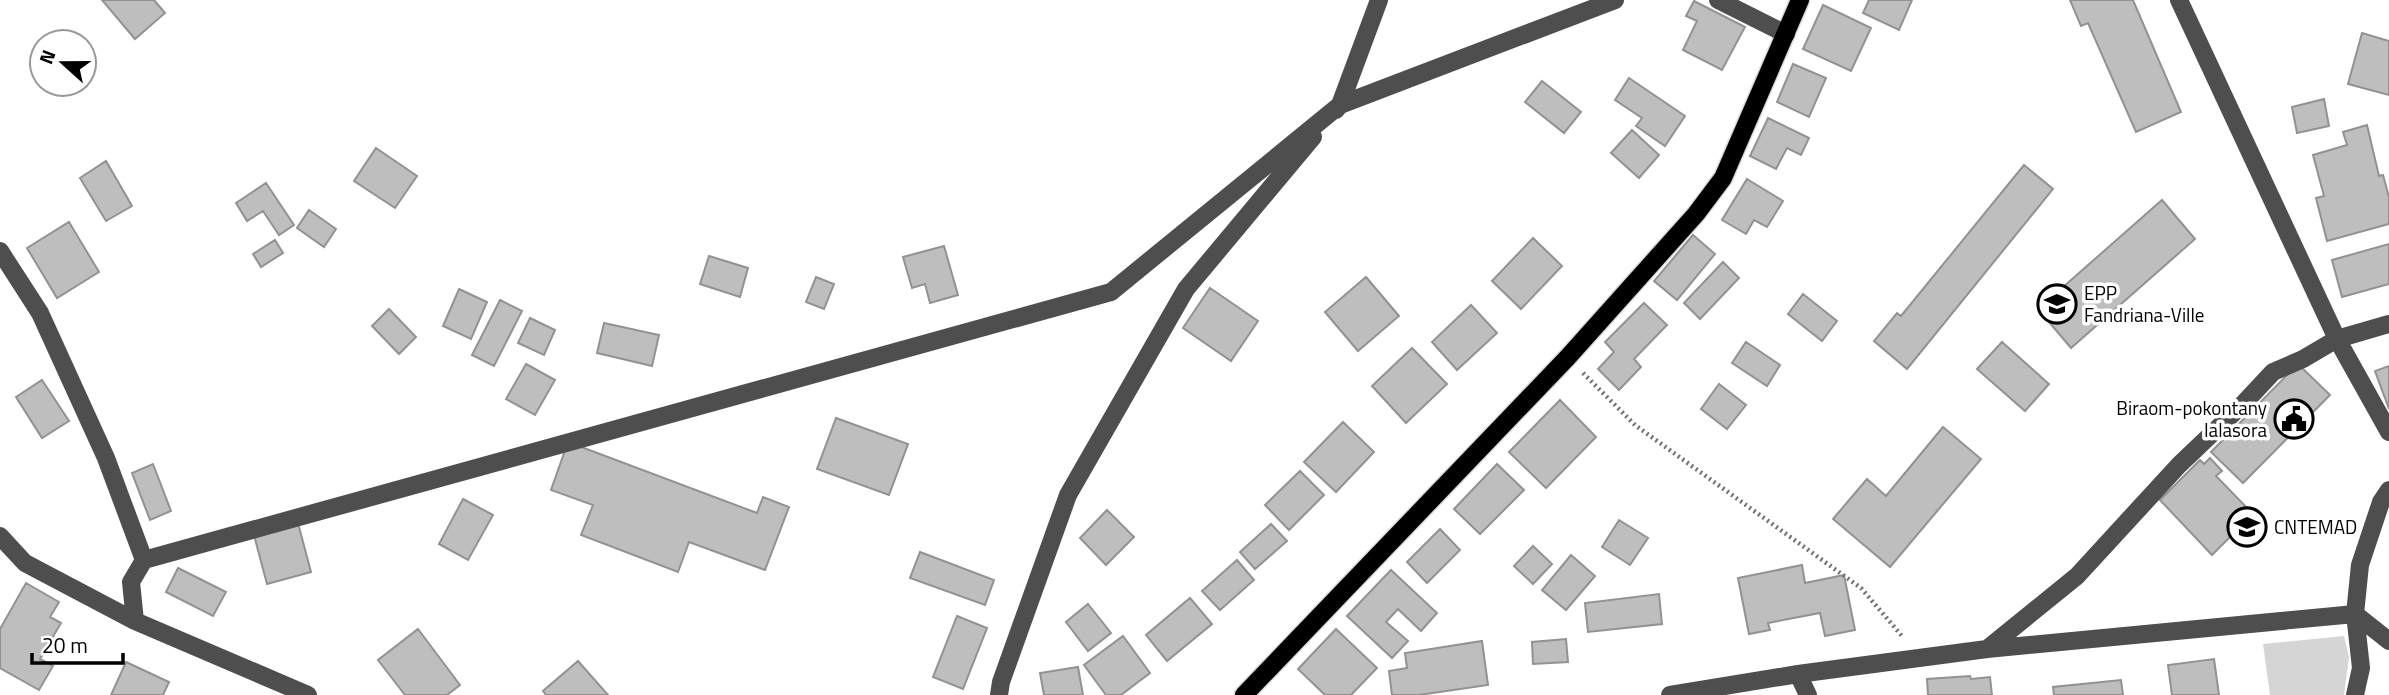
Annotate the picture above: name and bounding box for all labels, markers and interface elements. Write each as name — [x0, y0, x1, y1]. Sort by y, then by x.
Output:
north arrow — [28, 28, 98, 98]
text: N — [31, 45, 63, 68]
place label: EPP Fandriana-Ville — [2084, 278, 2204, 329]
school or university icon: EPP Fandriana-Ville — [2036, 283, 2078, 325]
place label: Biraom-pokontany Ialasora — [2116, 393, 2267, 444]
public building icon: Biraom-pokontany Ialasora — [2273, 398, 2315, 440]
school or university icon: CNTEMAD — [2226, 506, 2268, 548]
place label: CNTEMAD — [2274, 512, 2357, 541]
scale bar — [32, 622, 122, 666]
text: 20 m — [42, 629, 88, 661]

